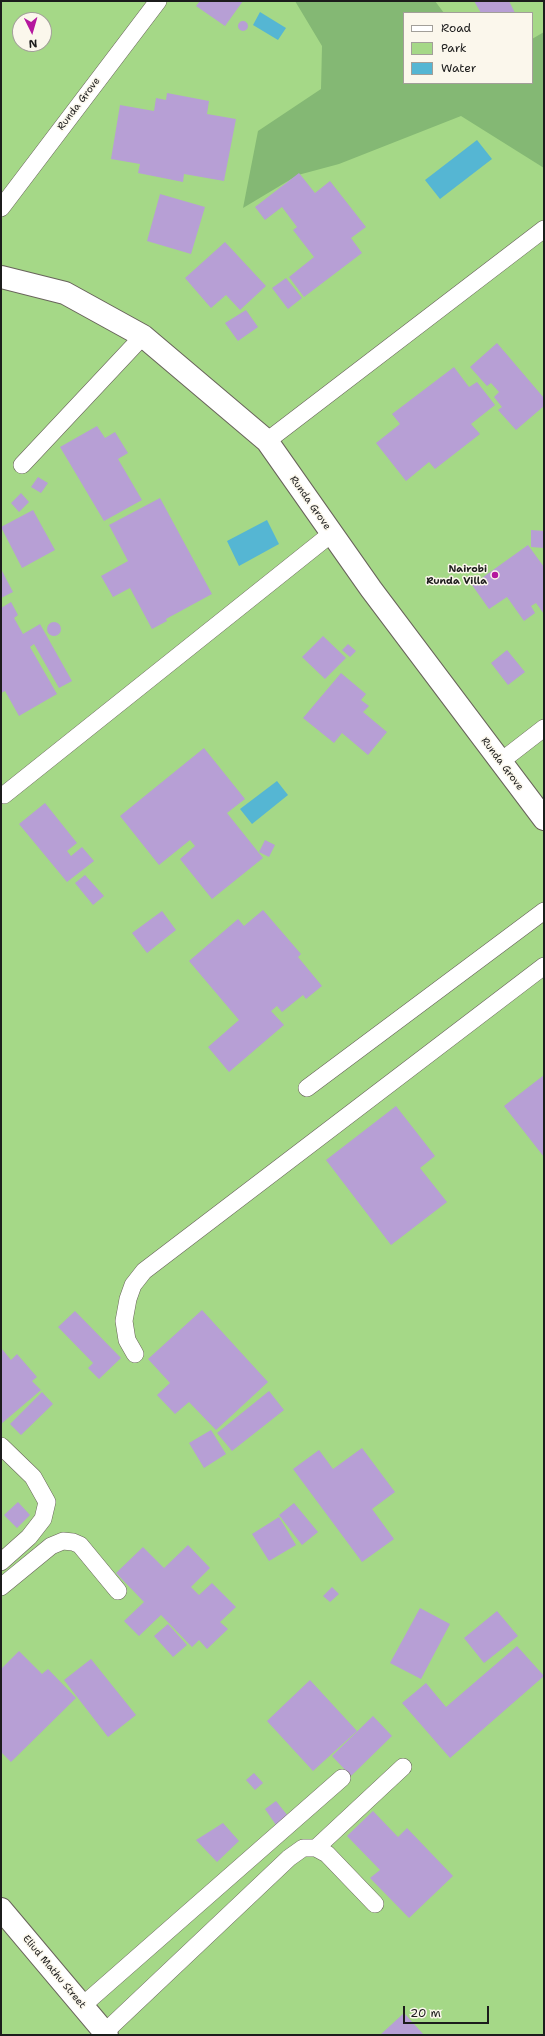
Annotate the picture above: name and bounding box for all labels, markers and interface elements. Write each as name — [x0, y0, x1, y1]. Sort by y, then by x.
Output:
north arrow — [12, 12, 52, 52]
legend — [403, 12, 533, 84]
text: Road — [441, 20, 471, 36]
text: N — [28, 36, 38, 51]
text: Park — [441, 40, 467, 56]
text: Water — [441, 60, 476, 76]
street label: Runda Grove — [55, 75, 103, 133]
street label: Runda Grove — [287, 474, 333, 532]
place label: Nairobi Runda Villa — [426, 563, 487, 586]
marker: Nairobi Runda Villa — [490, 570, 500, 580]
street label: Runda Grove — [478, 735, 526, 793]
street label: Eliud Mathu Street — [20, 1933, 88, 2011]
scale bar — [405, 1998, 491, 2024]
text: 20 m — [410, 2005, 441, 2021]

